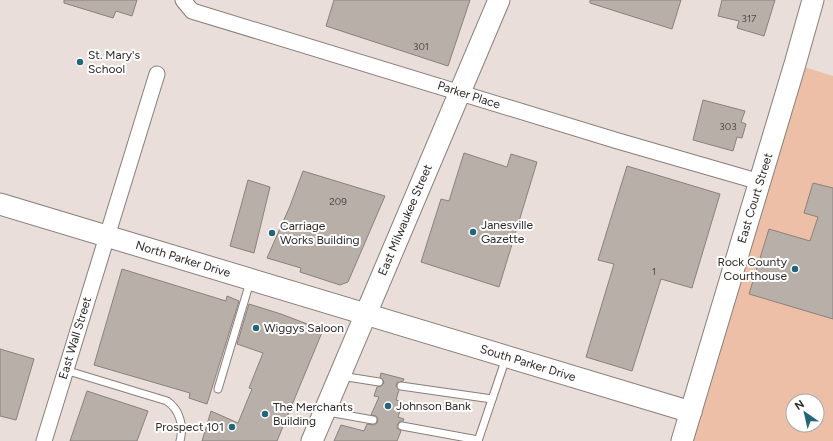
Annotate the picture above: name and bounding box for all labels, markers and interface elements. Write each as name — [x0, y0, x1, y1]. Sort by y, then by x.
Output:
house number: 317 — [742, 12, 757, 25]
house number: 301 — [413, 40, 429, 53]
place label: St. Mary's School — [88, 48, 140, 76]
marker: St. Mary's School — [75, 57, 85, 67]
street label: Parker Place — [436, 78, 503, 112]
house number: 303 — [719, 120, 737, 133]
street label: East Court Street — [735, 151, 776, 245]
street label: East Milwaukee Street — [375, 162, 435, 278]
house number: 209 — [329, 195, 347, 208]
place label: Janesville Gazette — [481, 218, 533, 246]
place label: Carriage Works Building — [280, 219, 359, 247]
marker: Janesville Gazette — [468, 227, 478, 237]
marker: Carriage Works Building — [267, 228, 277, 238]
street label: North Parker Drive — [134, 238, 233, 280]
place label: Rock County Courthouse — [717, 255, 788, 283]
marker: Rock County Courthouse — [790, 264, 800, 274]
house number: 1 — [652, 265, 656, 278]
street label: East Wall Street — [56, 295, 94, 381]
place label: Wiggys Saloon — [264, 321, 344, 335]
marker: Wiggys Saloon — [251, 323, 261, 333]
street label: South Parker Drive — [478, 342, 578, 384]
north arrow — [785, 393, 825, 433]
text: N — [793, 397, 807, 413]
place label: Johnson Bank — [396, 399, 471, 413]
place label: The Merchants Building — [273, 400, 353, 428]
marker: Johnson Bank — [383, 401, 393, 411]
marker: The Merchants Building — [260, 409, 270, 419]
place label: Prospect 101 — [155, 420, 224, 434]
marker: Prospect 101 — [227, 422, 237, 432]

